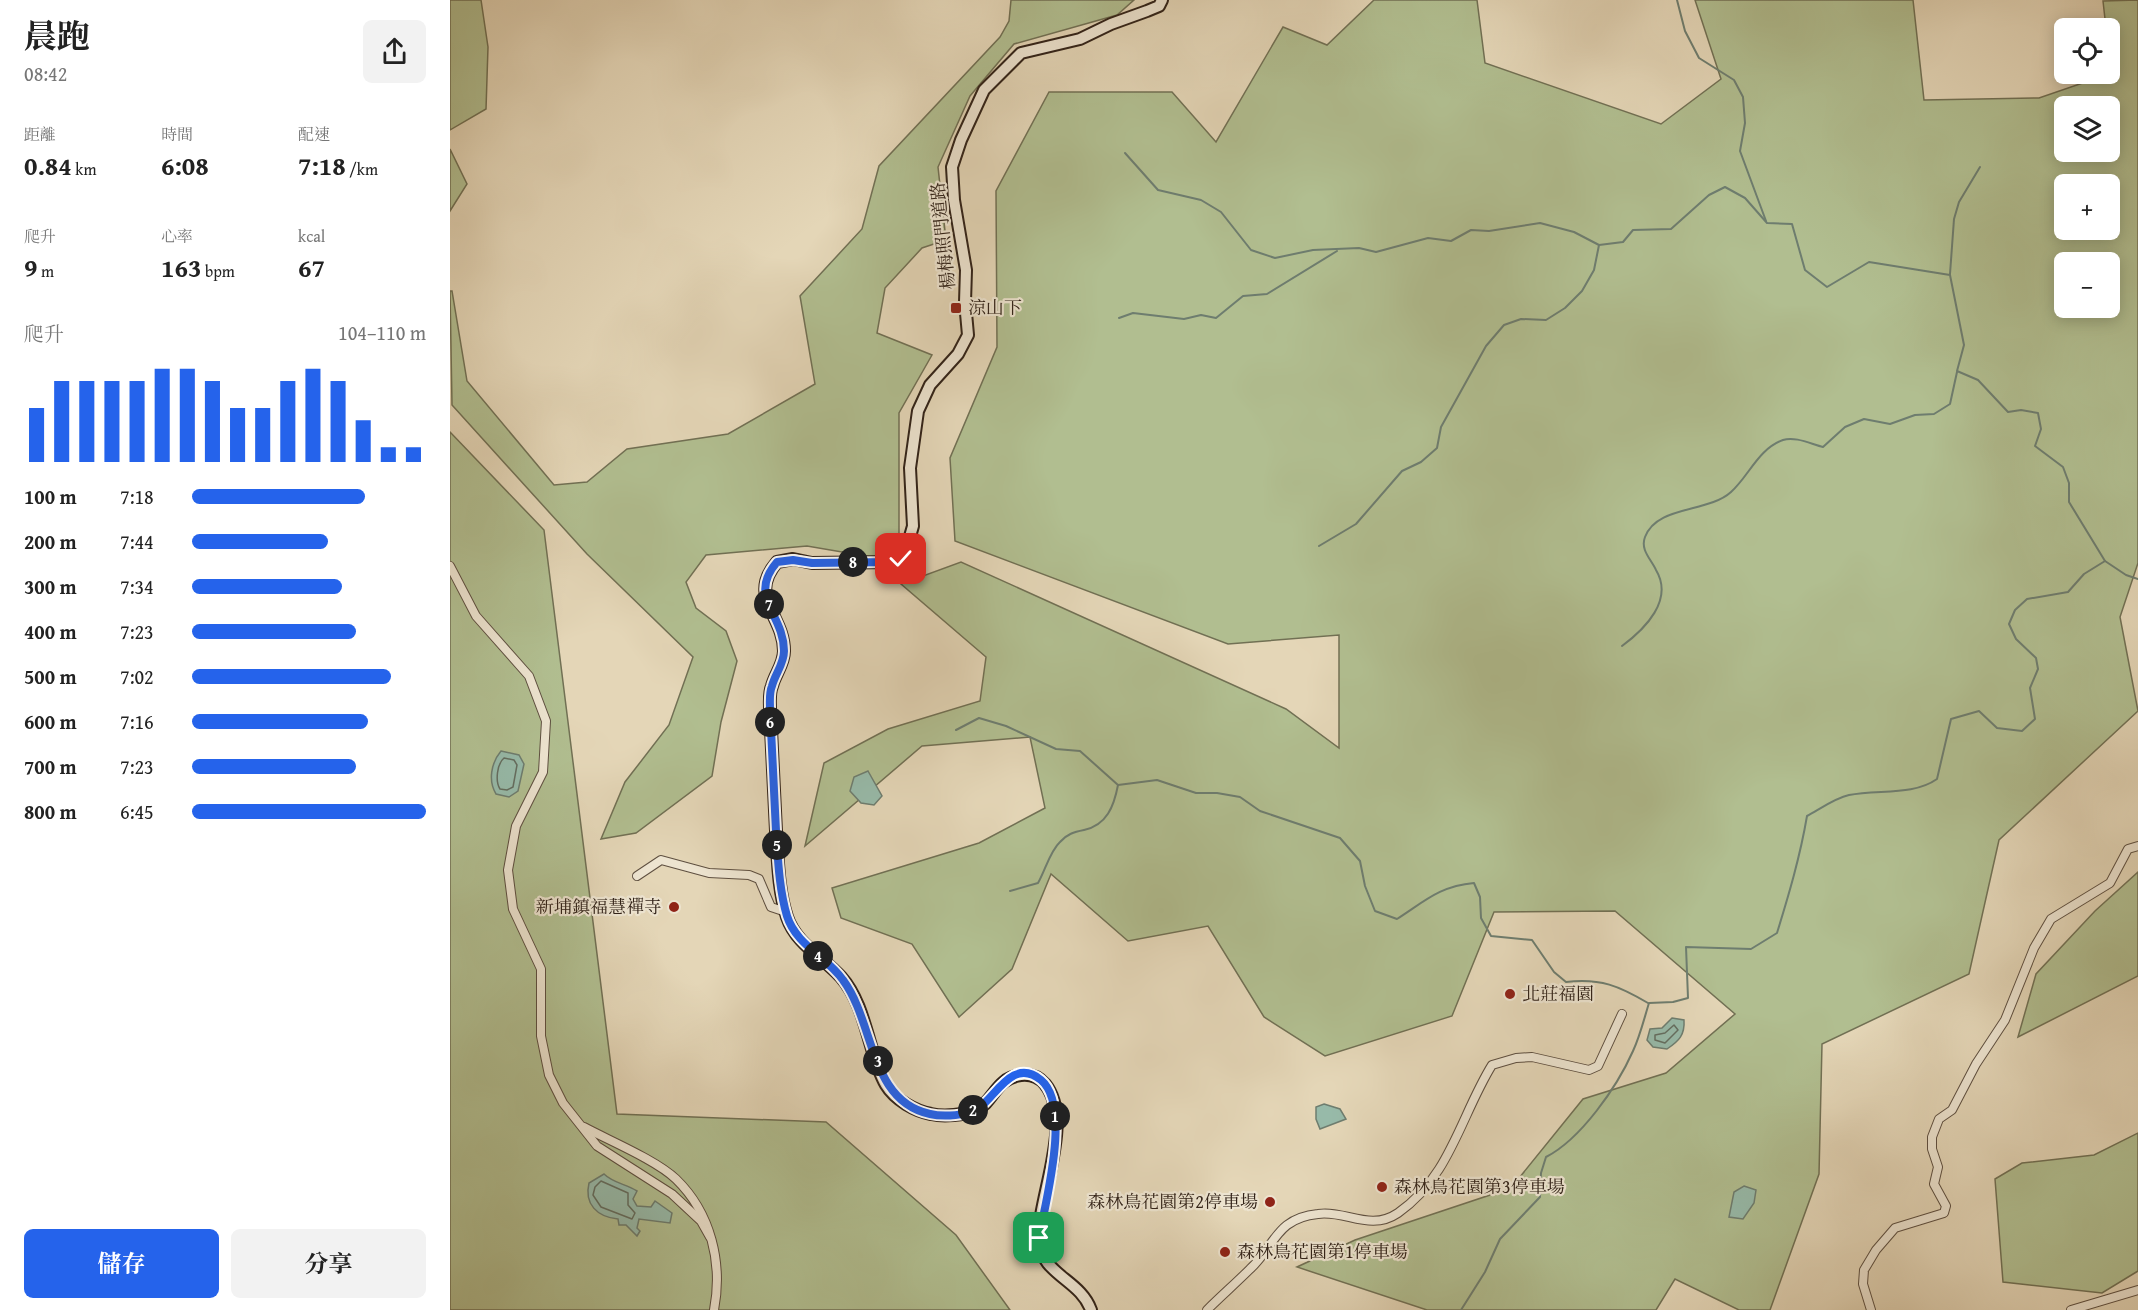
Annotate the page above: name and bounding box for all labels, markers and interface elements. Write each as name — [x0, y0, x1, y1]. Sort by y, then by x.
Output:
text: 晨跑 — [24, 12, 90, 60]
map controls — [2054, 18, 2120, 318]
button: locate — [2054, 18, 2120, 84]
button: share — [363, 20, 426, 83]
text: 08:42 — [24, 59, 67, 88]
button: layers — [2054, 96, 2120, 162]
text: 距離 — [24, 122, 56, 146]
text: 時間 — [161, 122, 193, 146]
text: 配速 — [298, 122, 330, 146]
text: 0.84 — [24, 146, 72, 185]
text: 6:08 — [161, 146, 209, 185]
text: 7:18 — [298, 146, 346, 185]
text: km — [72, 157, 96, 181]
text: /km — [346, 157, 378, 181]
button: + — [2054, 174, 2120, 240]
street label: 楊梅照門道路 — [923, 181, 962, 291]
text: 爬升 — [24, 224, 56, 248]
text: 心率 — [161, 224, 193, 248]
text: kcal — [298, 224, 325, 248]
text: 9 — [24, 248, 37, 287]
text: 163 — [161, 248, 201, 287]
text: 67 — [298, 248, 325, 287]
button: − — [2054, 252, 2120, 318]
text: m — [37, 259, 54, 283]
text: bpm — [201, 259, 235, 283]
place label: 涼山下 — [968, 294, 1022, 321]
marker: 涼山下 — [949, 301, 963, 315]
text: 104–110 m — [338, 318, 426, 347]
text: 爬升 — [24, 319, 64, 348]
text: 100 m — [24, 482, 77, 511]
text: 7:18 — [120, 482, 154, 511]
text: 200 m — [24, 527, 77, 556]
text: 7:44 — [120, 527, 154, 556]
pin — [875, 533, 926, 584]
icon: check — [884, 542, 917, 575]
pin: 8 — [838, 547, 868, 577]
text: 8 — [849, 550, 857, 574]
text: 300 m — [24, 572, 77, 601]
text: 7:34 — [120, 572, 154, 601]
pin: 7 — [754, 589, 784, 619]
text: 7 — [765, 592, 773, 616]
text: 400 m — [24, 617, 77, 646]
text: 7:23 — [120, 617, 154, 646]
text: 500 m — [24, 662, 77, 691]
text: 7:02 — [120, 662, 154, 691]
text: 600 m — [24, 707, 77, 736]
text: 7:16 — [120, 707, 154, 736]
pin: 6 — [755, 707, 785, 737]
text: 6 — [766, 710, 774, 734]
text: 700 m — [24, 752, 77, 781]
text: 7:23 — [120, 752, 154, 781]
text: 800 m — [24, 797, 77, 826]
text: 6:45 — [120, 797, 154, 826]
pin: 5 — [762, 830, 792, 860]
text: 5 — [773, 833, 781, 857]
place label: 新埔鎮福慧禪寺 — [536, 893, 662, 920]
marker: 新埔鎮福慧禪寺 — [667, 900, 681, 914]
pin: 4 — [803, 941, 833, 971]
text: 4 — [814, 944, 822, 968]
place label: 北莊福園 — [1522, 980, 1594, 1007]
marker: 北莊福園 — [1503, 987, 1517, 1001]
pin: 3 — [863, 1046, 893, 1076]
text: 3 — [874, 1049, 882, 1073]
pin: 2 — [958, 1095, 988, 1125]
text: 2 — [969, 1098, 977, 1122]
pin: 1 — [1040, 1101, 1070, 1131]
text: 1 — [1051, 1104, 1059, 1128]
place label: 森林鳥花園第3停車場 — [1394, 1173, 1565, 1200]
marker: 森林鳥花園第3停車場 — [1375, 1180, 1389, 1194]
place label: 森林鳥花園第2停車場 — [1087, 1188, 1258, 1215]
marker: 森林鳥花園第2停車場 — [1263, 1195, 1277, 1209]
pin — [1013, 1212, 1064, 1263]
icon: arrive — [1022, 1221, 1055, 1254]
button: 儲存 — [24, 1229, 219, 1298]
button: 分享 — [231, 1229, 426, 1298]
place label: 森林鳥花園第1停車場 — [1237, 1238, 1408, 1265]
marker: 森林鳥花園第1停車場 — [1218, 1245, 1232, 1259]

